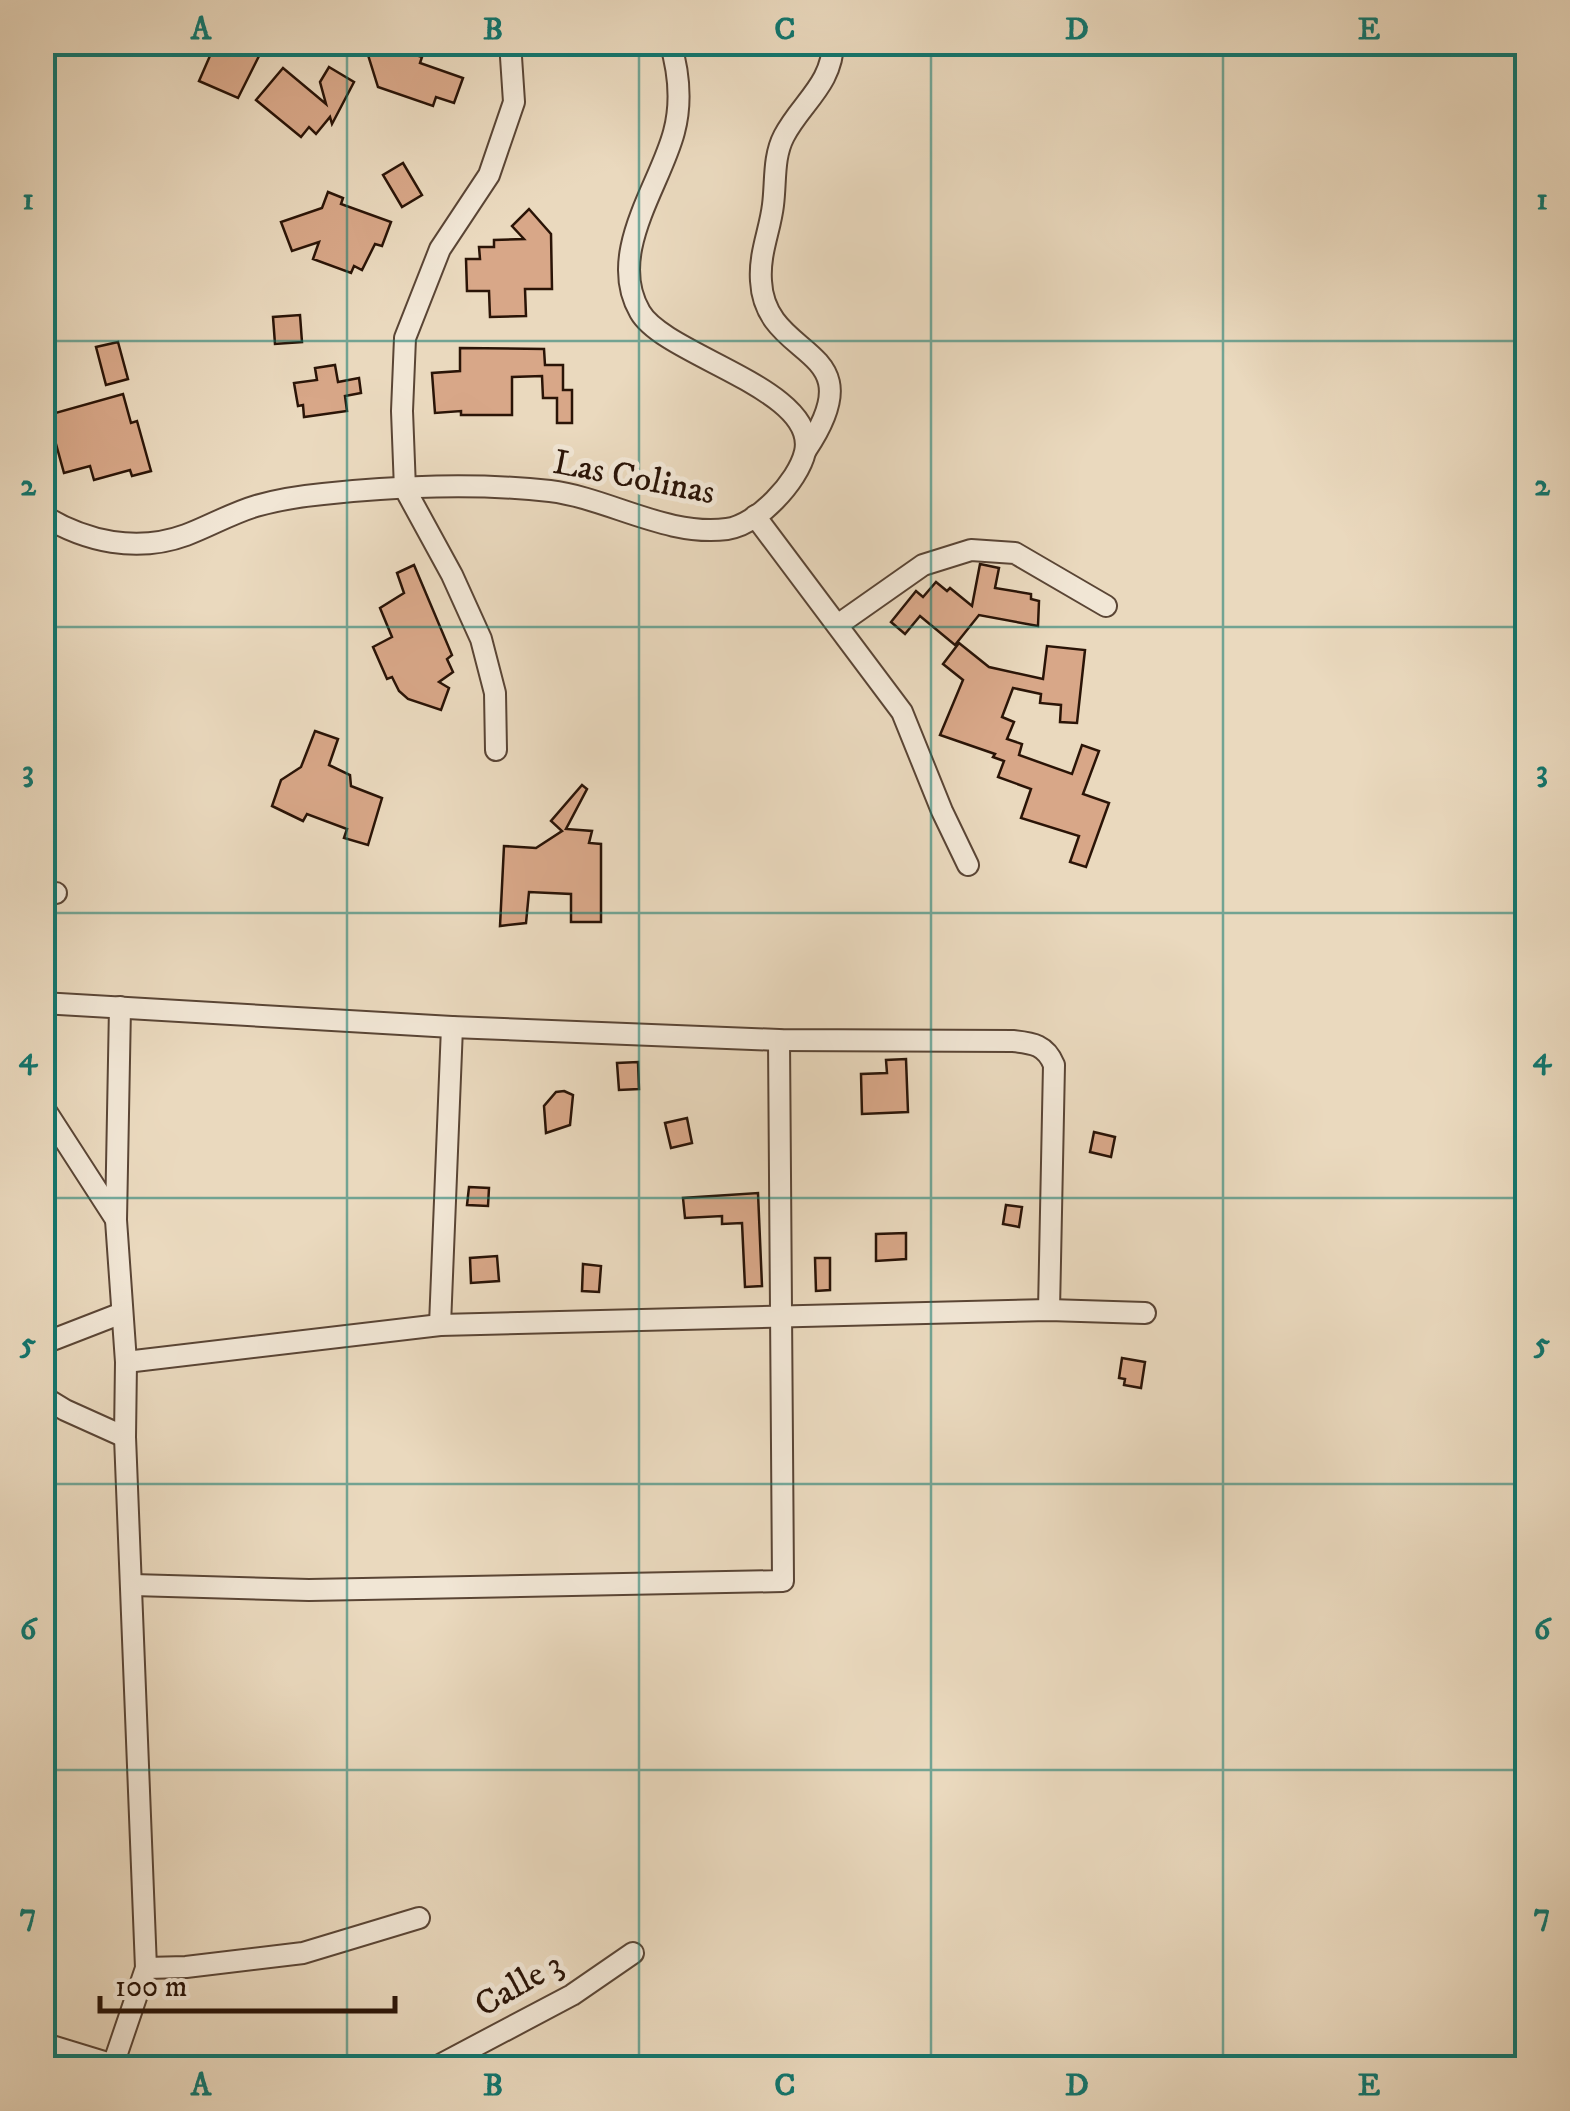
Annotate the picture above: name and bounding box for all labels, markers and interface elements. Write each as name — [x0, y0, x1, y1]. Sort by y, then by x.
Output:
text: A — [190, 10, 213, 50]
text: B — [483, 10, 503, 50]
text: C — [774, 10, 796, 50]
text: D — [1065, 10, 1089, 50]
text: E — [1358, 10, 1381, 50]
text: 1 — [22, 180, 34, 220]
text: 1 — [1536, 180, 1548, 220]
street label: Las Colinas — [549, 441, 719, 515]
text: 2 — [20, 466, 36, 506]
text: 2 — [1534, 466, 1550, 506]
text: 3 — [22, 752, 34, 792]
text: 3 — [1536, 752, 1548, 792]
text: 4 — [19, 1038, 39, 1078]
text: 4 — [1533, 1038, 1553, 1078]
text: 5 — [19, 1324, 36, 1364]
text: 5 — [1533, 1324, 1550, 1364]
text: 6 — [20, 1610, 39, 1650]
text: 6 — [1534, 1610, 1553, 1650]
text: 7 — [20, 1895, 36, 1935]
text: 7 — [1534, 1895, 1550, 1935]
street label: Calle 3 — [467, 1942, 571, 2028]
scale bar — [100, 1951, 395, 2013]
text: 100 m — [115, 1969, 187, 2006]
text: A — [190, 2066, 213, 2106]
text: B — [483, 2066, 503, 2106]
text: C — [774, 2066, 796, 2106]
text: D — [1065, 2066, 1089, 2106]
text: E — [1358, 2066, 1381, 2106]

